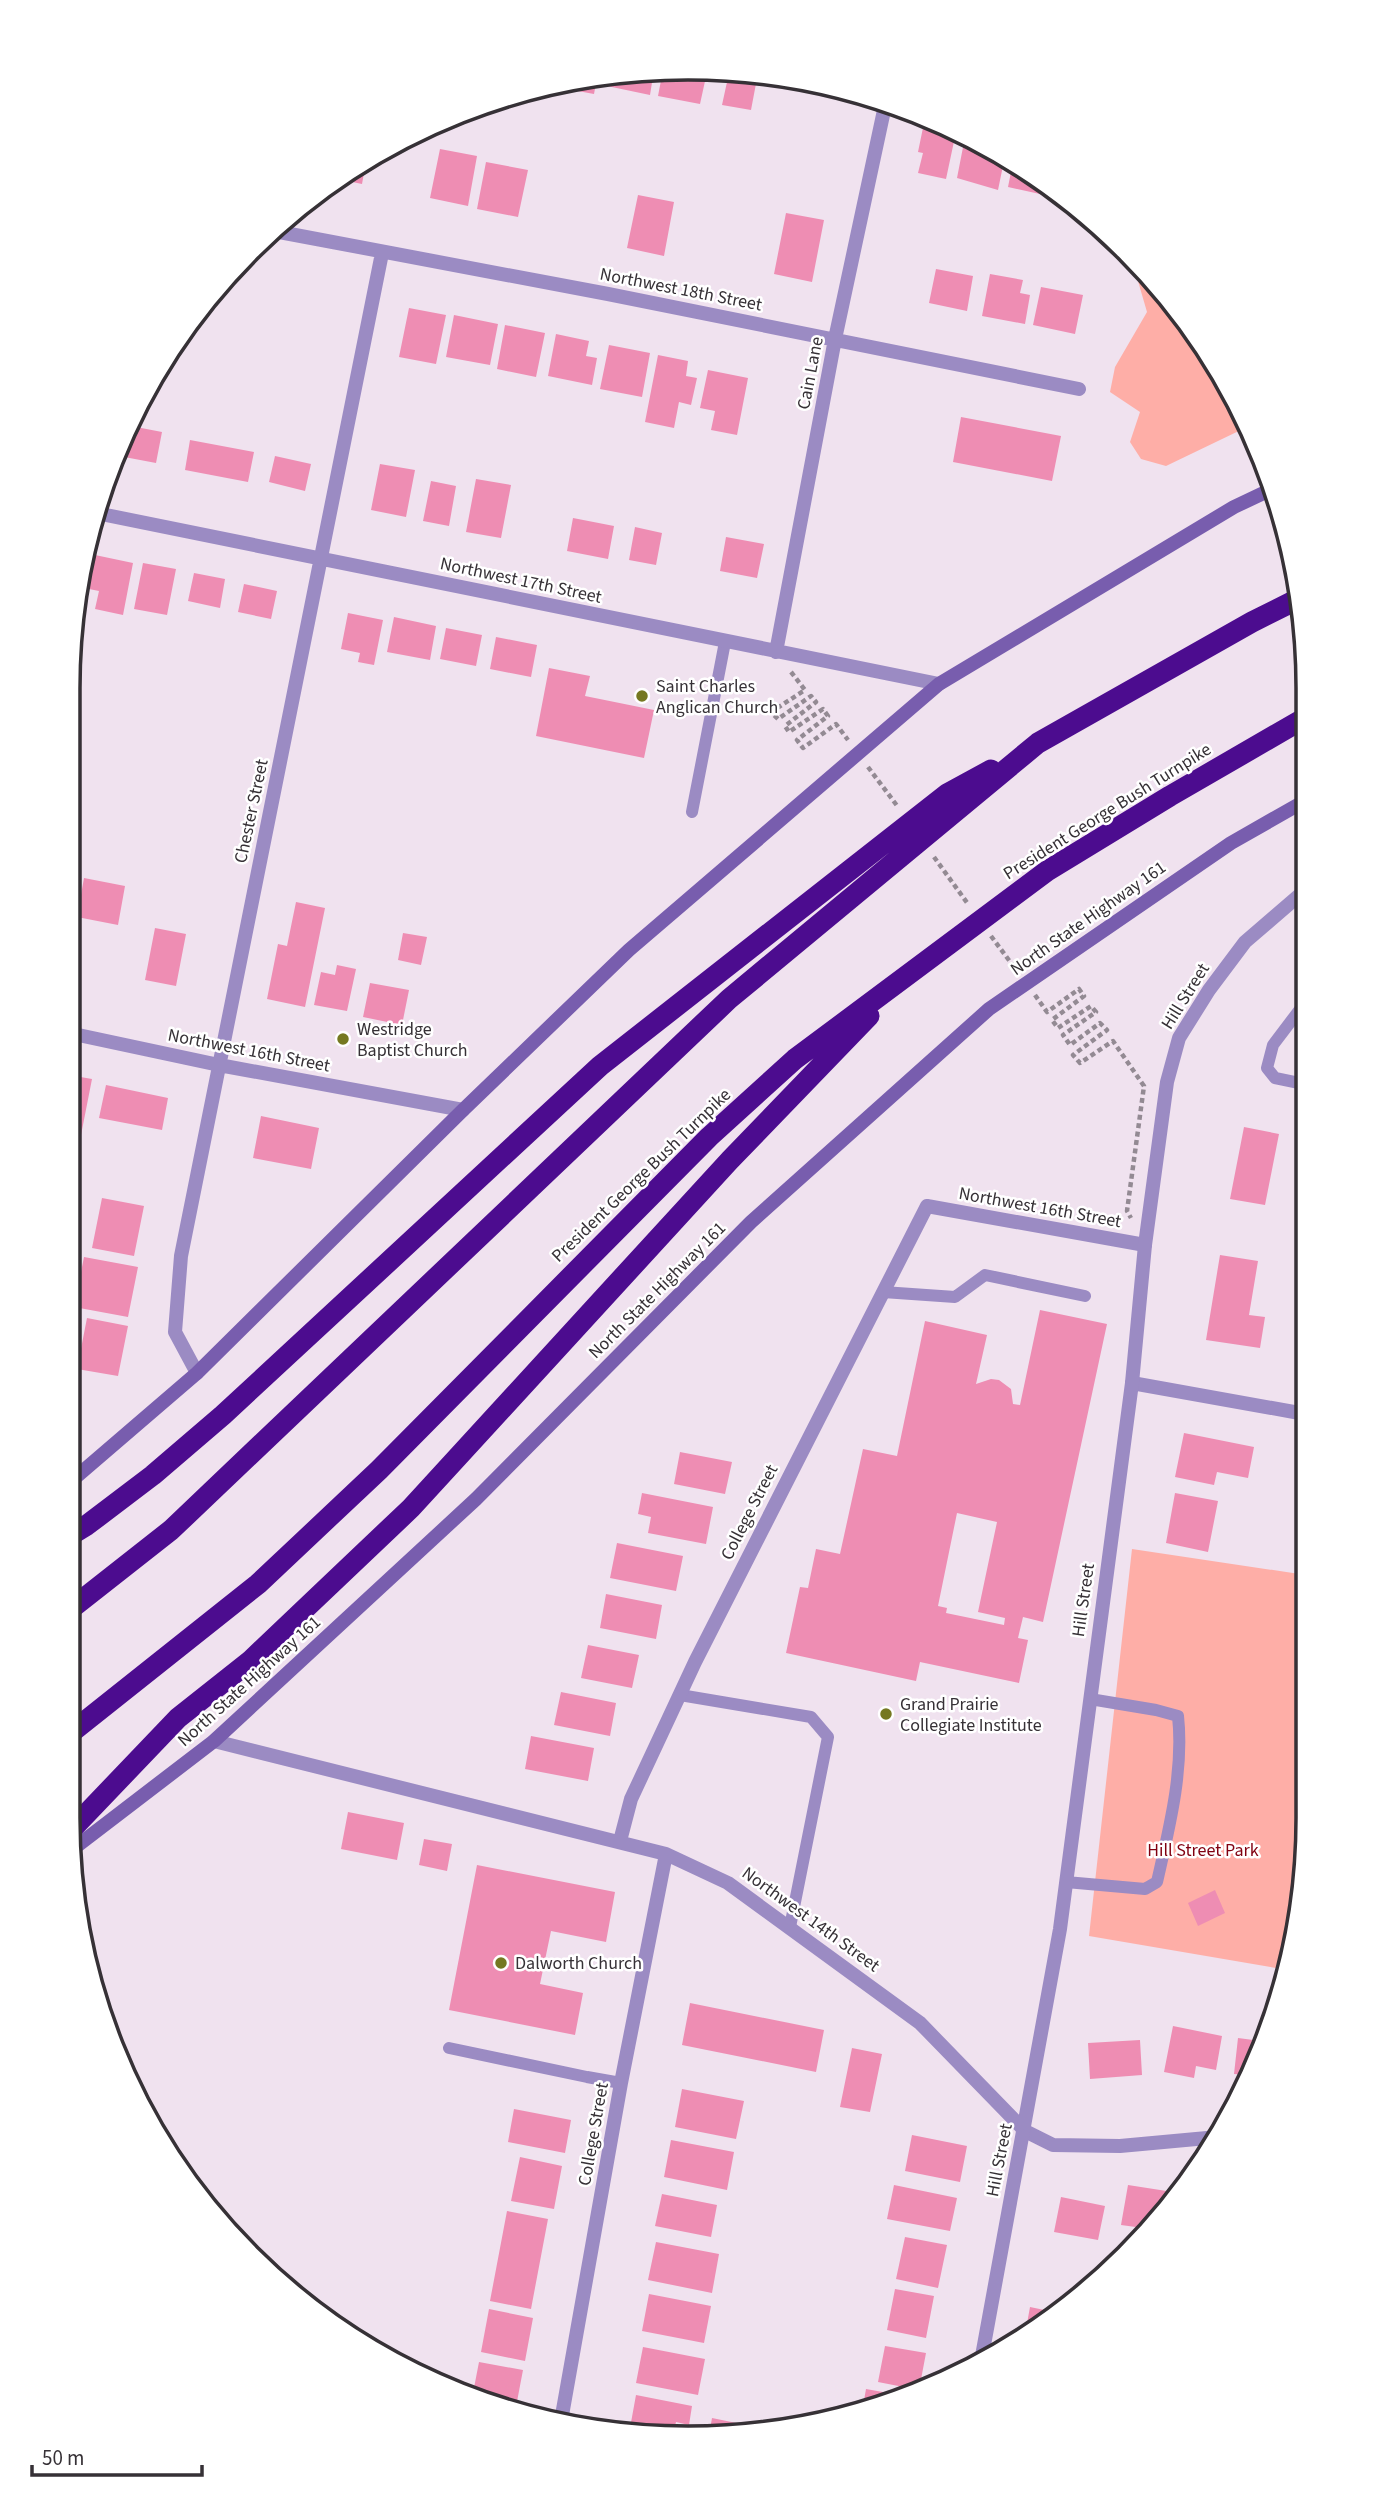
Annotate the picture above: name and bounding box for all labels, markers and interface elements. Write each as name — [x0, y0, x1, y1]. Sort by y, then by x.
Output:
street label: Northwest 18th Street — [598, 262, 764, 317]
street label: Cain Lane — [791, 334, 830, 412]
street label: Northwest 17th Street — [438, 551, 604, 610]
place label: Saint Charles Anglican Church — [656, 674, 778, 720]
marker: Saint Charles Anglican Church — [634, 688, 650, 704]
street label: President George Bush Turnpike — [999, 737, 1216, 886]
street label: Chester Street — [228, 757, 275, 865]
street label: North State Highway 161 — [1005, 855, 1171, 982]
street label: Hill Street — [1155, 958, 1216, 1034]
place label: Westridge Baptist Church — [357, 1017, 468, 1063]
street label: Northwest 16th Street — [166, 1023, 332, 1078]
marker: Westridge Baptist Church — [335, 1031, 351, 1047]
street label: President George Bush Turnpike — [546, 1083, 737, 1268]
street label: Northwest 16th Street — [957, 1181, 1123, 1234]
street label: North State Highway 161 — [583, 1216, 732, 1365]
street label: College Street — [715, 1460, 784, 1564]
street label: Hill Street — [1066, 1562, 1101, 1638]
street label: North State Highway 161 — [172, 1610, 326, 1753]
place label: Grand Prairie Collegiate Institute — [900, 1692, 1042, 1738]
marker: Grand Prairie Collegiate Institute — [878, 1706, 894, 1722]
park label: Hill Street Park — [1147, 1838, 1259, 1863]
street label: Northwest 14th Street — [737, 1861, 885, 1978]
place label: Dalworth Church — [515, 1951, 642, 1976]
marker: Dalworth Church — [493, 1955, 509, 1971]
street label: College Street — [572, 2080, 615, 2188]
street label: Hill Street — [980, 2121, 1019, 2199]
scale bar — [32, 2434, 201, 2478]
text: 50 m — [42, 2443, 84, 2473]

